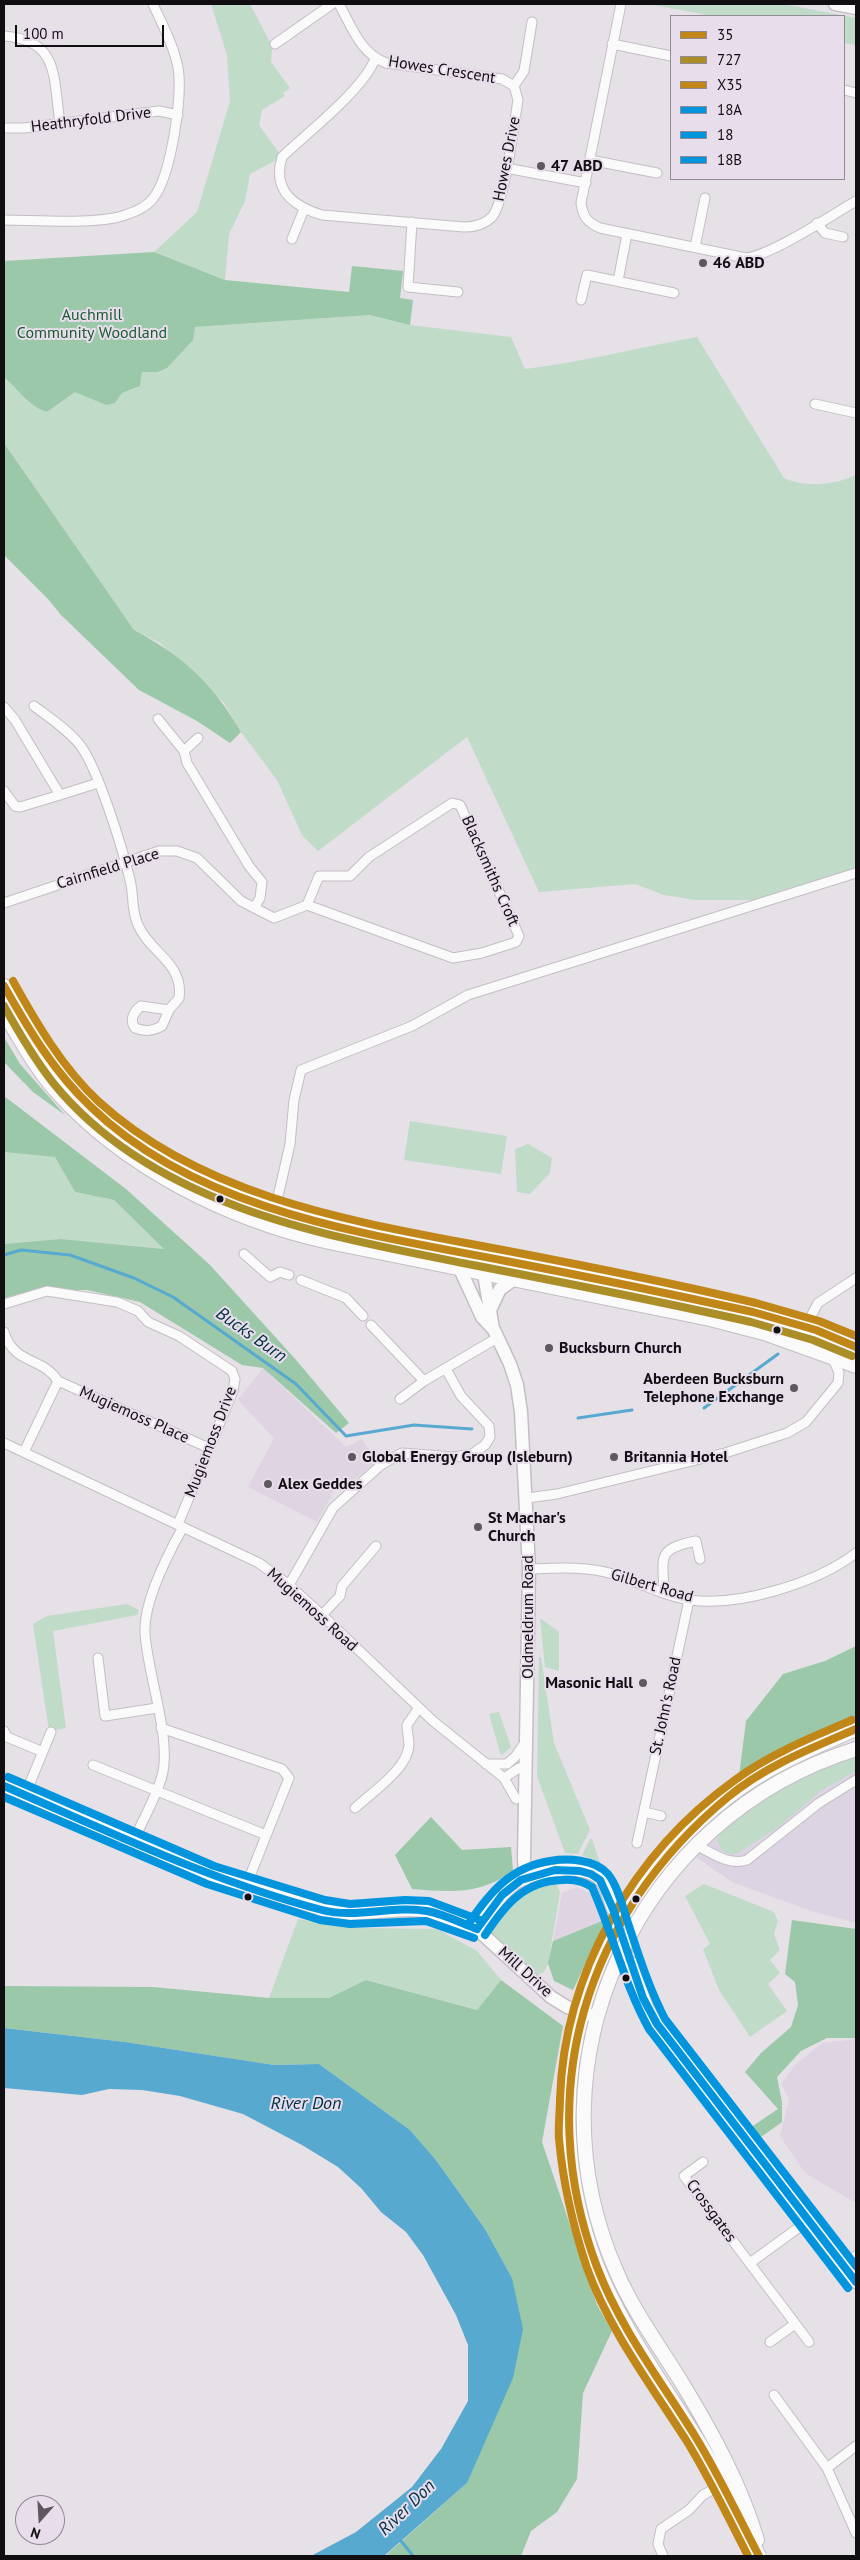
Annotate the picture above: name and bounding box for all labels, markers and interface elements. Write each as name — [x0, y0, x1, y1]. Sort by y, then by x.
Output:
scale bar — [18, 15, 166, 47]
legend — [670, 15, 845, 180]
text: 100 m — [23, 24, 64, 43]
text: 35 — [717, 25, 733, 44]
text: 727 — [717, 50, 742, 69]
street label: Howes Crescent — [387, 52, 497, 88]
text: X35 — [717, 75, 743, 94]
text: 18A — [717, 100, 742, 119]
street label: Heathryfold Drive — [30, 103, 152, 137]
street label: Howes Drive — [489, 115, 525, 203]
text: 18 — [717, 125, 733, 144]
text: 18B — [717, 150, 742, 169]
place label: 47 ABD — [551, 156, 603, 176]
marker: 47 ABD — [535, 160, 547, 172]
place label: 46 ABD — [713, 253, 765, 273]
marker: 46 ABD — [697, 257, 709, 269]
park label: Auchmill Community Woodland — [17, 305, 167, 343]
street label: Blacksmiths Croft — [457, 813, 523, 929]
street label: Cairnfield Place — [54, 844, 162, 894]
unlabelled marker — [215, 1194, 225, 1204]
water label: Bucks Burn — [212, 1303, 290, 1367]
unlabelled marker — [772, 1325, 782, 1335]
place label: Bucksburn Church — [559, 1338, 682, 1358]
marker: Bucksburn Church — [543, 1342, 555, 1354]
place label: Aberdeen Bucksburn Telephone Exchange — [643, 1369, 784, 1407]
street label: Mugiemoss Place — [76, 1382, 192, 1448]
marker: Aberdeen Bucksburn Telephone Exchange — [788, 1382, 800, 1394]
street label: Mugiemoss Drive — [181, 1384, 241, 1500]
place label: Global Energy Group (Isleburn) — [362, 1447, 573, 1467]
place label: Britannia Hotel — [624, 1447, 728, 1467]
marker: Global Energy Group (Isleburn) — [346, 1451, 358, 1463]
marker: Britannia Hotel — [608, 1451, 620, 1463]
place label: Alex Geddes — [278, 1474, 363, 1494]
marker: Alex Geddes — [262, 1478, 274, 1490]
place label: St Machar's Church — [488, 1508, 566, 1546]
marker: St Machar's Church — [472, 1521, 484, 1533]
street label: Oldmeldrum Road — [518, 1555, 538, 1679]
street label: Mugiemoss Road — [263, 1564, 361, 1656]
street label: Gilbert Road — [608, 1565, 696, 1607]
street label: St. John's Road — [646, 1655, 686, 1757]
place label: Masonic Hall — [545, 1673, 633, 1693]
marker: Masonic Hall — [637, 1677, 649, 1689]
unlabelled marker — [243, 1892, 253, 1902]
unlabelled marker — [631, 1894, 641, 1904]
street label: Mill Drive — [494, 1943, 556, 2001]
unlabelled marker — [621, 1973, 631, 1983]
water label: River Don — [271, 2093, 341, 2115]
street label: Crossgates — [682, 2176, 740, 2246]
water label: River Don — [374, 2476, 440, 2540]
north arrow — [15, 2495, 65, 2545]
text: N — [28, 2523, 43, 2543]

